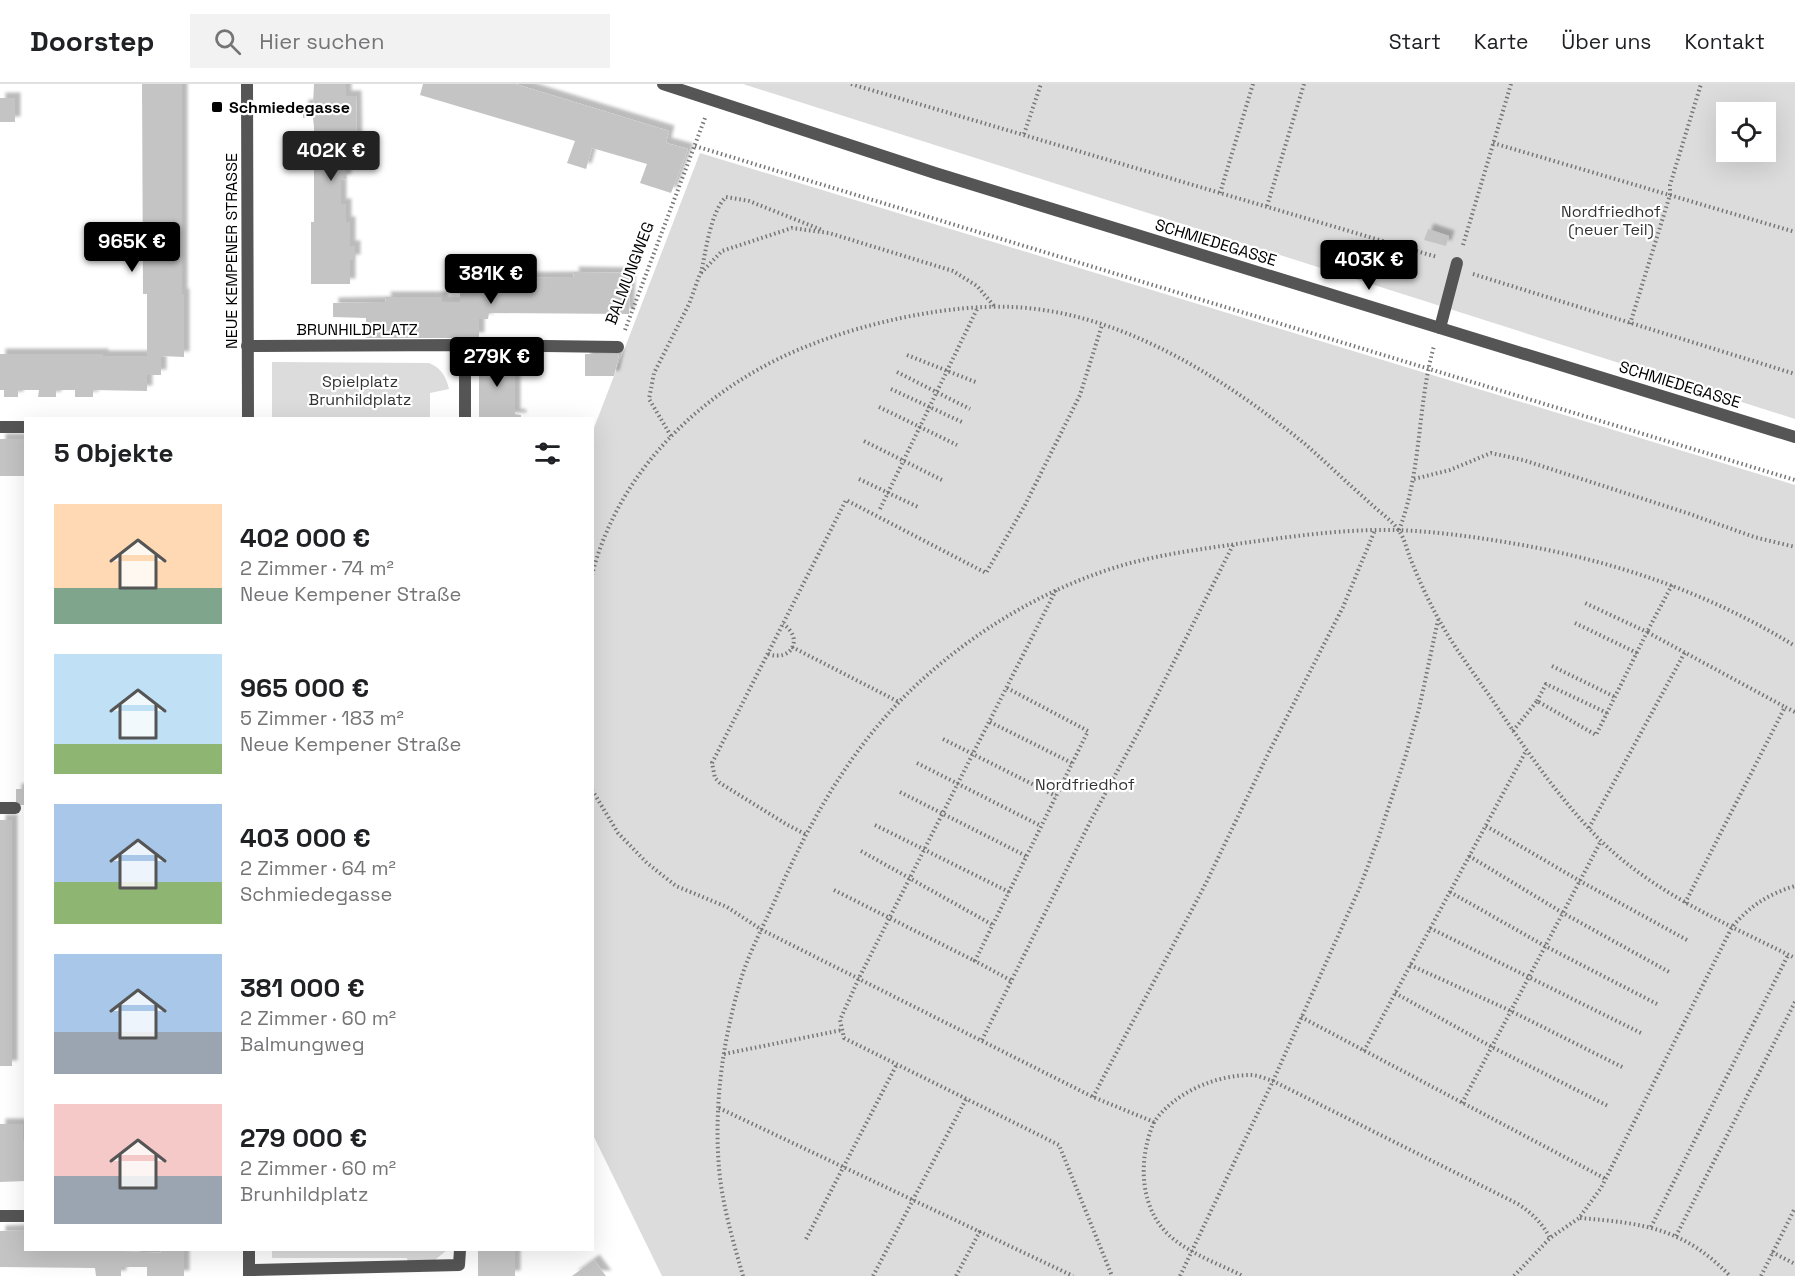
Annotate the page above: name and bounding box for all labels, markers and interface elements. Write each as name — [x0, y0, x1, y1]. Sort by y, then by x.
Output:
search box — [190, 14, 610, 68]
text: Doorstep — [30, 23, 154, 59]
icon: search — [211, 25, 244, 58]
text: Hier suchen — [259, 27, 384, 55]
text: Start — [1389, 28, 1441, 55]
text: Karte — [1474, 28, 1528, 55]
text: Über uns — [1561, 28, 1651, 55]
text: Kontakt — [1684, 28, 1765, 55]
place label: Schmiedegasse — [229, 97, 350, 118]
marker: Schmiedegasse — [210, 100, 224, 114]
map controls — [1716, 102, 1776, 162]
button: locate — [1716, 102, 1776, 162]
pin: 402K € — [282, 131, 380, 182]
text: 402K € — [297, 137, 365, 163]
street label: NEUE KEMPENER STRASSE — [221, 153, 242, 349]
park label: Nordfriedhof (neuer Teil) — [1561, 201, 1661, 240]
street label: SCHMIEDEGASSE — [1152, 214, 1279, 271]
street label: BALMUNGWEG — [600, 219, 659, 328]
pin: 965K € — [83, 222, 181, 273]
text: 965K € — [98, 228, 166, 254]
pin: 403K € — [1320, 240, 1418, 291]
text: 403K € — [1335, 246, 1404, 272]
pin: 381K € — [442, 254, 540, 305]
text: 381K € — [459, 260, 523, 286]
street label: BRUNHILDPLATZ — [296, 319, 418, 340]
pin: 279K € — [448, 337, 546, 388]
text: 279K € — [464, 343, 530, 369]
street label: SCHMIEDEGASSE — [1616, 356, 1743, 413]
park label: Spielplatz Brunhildplatz — [309, 371, 411, 410]
text: 5 Objekte — [54, 436, 173, 470]
icon: filters — [531, 437, 564, 470]
text: 402 000 € — [240, 521, 370, 555]
icon: home — [102, 528, 174, 600]
text: 2 Zimmer · 74 m² — [240, 555, 394, 581]
text: Neue Kempener Straße — [240, 581, 461, 607]
text: 965 000 € — [240, 671, 369, 705]
icon: home — [102, 678, 174, 750]
text: 5 Zimmer · 183 m² — [240, 705, 404, 731]
text: Neue Kempener Straße — [240, 731, 461, 757]
park label: Nordfriedhof — [1035, 774, 1135, 795]
text: 403 000 € — [240, 821, 371, 855]
icon: home — [102, 828, 174, 900]
text: 2 Zimmer · 64 m² — [240, 855, 396, 881]
text: Schmiedegasse — [240, 881, 392, 907]
text: 381 000 € — [240, 971, 365, 1005]
icon: home — [102, 978, 174, 1050]
text: 2 Zimmer · 60 m² — [240, 1005, 396, 1031]
text: Balmungweg — [240, 1031, 365, 1057]
text: 279 000 € — [240, 1121, 367, 1155]
icon: home — [102, 1128, 174, 1200]
text: 2 Zimmer · 60 m² — [240, 1155, 396, 1181]
text: Brunhildplatz — [240, 1181, 368, 1207]

